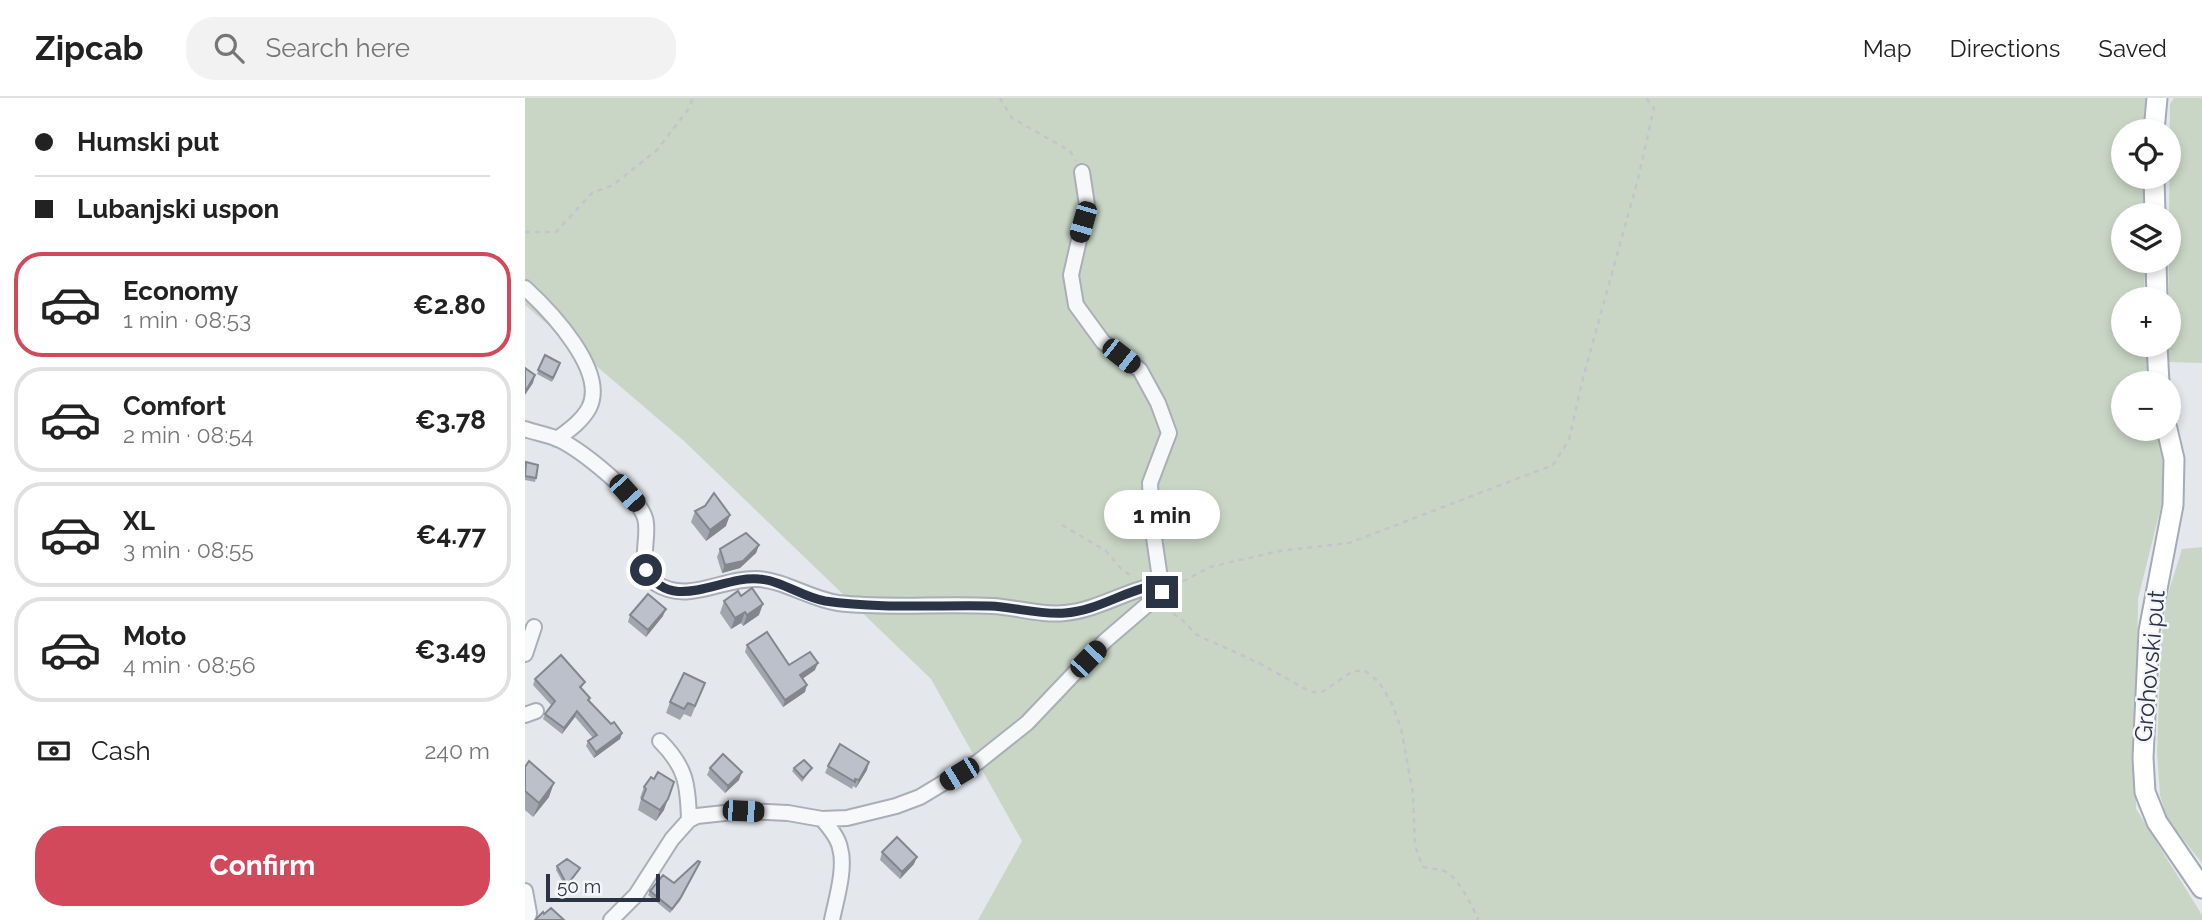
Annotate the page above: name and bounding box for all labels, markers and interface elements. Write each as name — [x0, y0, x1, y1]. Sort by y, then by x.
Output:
search box — [186, 17, 676, 80]
text: Zipcab — [35, 29, 144, 68]
icon: search — [210, 29, 248, 67]
text: Search here — [266, 33, 410, 63]
text: Map — [1863, 34, 1912, 63]
text: Directions — [1950, 34, 2060, 63]
text: Saved — [2098, 34, 2167, 63]
map controls — [2111, 119, 2181, 441]
button: locate — [2111, 119, 2181, 189]
text: Humski put — [77, 127, 219, 157]
text: Lubanjski uspon — [77, 194, 279, 224]
car — [1068, 199, 1099, 245]
button: layers — [2111, 203, 2181, 273]
icon: car — [39, 273, 102, 336]
text: Economy — [123, 276, 238, 306]
button: + — [2111, 287, 2181, 357]
text: €2.80 — [413, 290, 486, 320]
text: 1 min · 08:53 — [123, 306, 251, 333]
car — [1098, 335, 1145, 377]
button: − — [2111, 371, 2181, 441]
icon: car — [39, 388, 102, 451]
text: Comfort — [123, 391, 226, 421]
text: €3.78 — [415, 405, 486, 435]
text: 2 min · 08:54 — [123, 421, 254, 448]
car — [606, 470, 649, 516]
callout: 1 min — [1104, 490, 1220, 540]
text: 1 min — [1133, 501, 1191, 528]
icon: car — [39, 503, 102, 566]
text: XL — [123, 506, 155, 536]
text: €4.77 — [416, 520, 486, 550]
text: 3 min · 08:55 — [123, 536, 254, 563]
route start — [630, 554, 662, 586]
route end — [1146, 576, 1178, 608]
street label: Grohovski put — [2128, 589, 2171, 743]
icon: car — [39, 618, 102, 681]
text: Moto — [123, 621, 186, 651]
text: €3.49 — [415, 635, 486, 665]
car — [1066, 637, 1111, 681]
text: 4 min · 08:56 — [123, 651, 256, 678]
icon: cash — [35, 732, 73, 770]
text: Cash — [91, 736, 151, 766]
text: 240 m — [424, 737, 490, 764]
car — [936, 754, 983, 794]
car — [722, 799, 765, 823]
button: Confirm — [35, 826, 490, 906]
scale bar — [546, 871, 660, 903]
text: 50 m — [557, 875, 601, 897]

